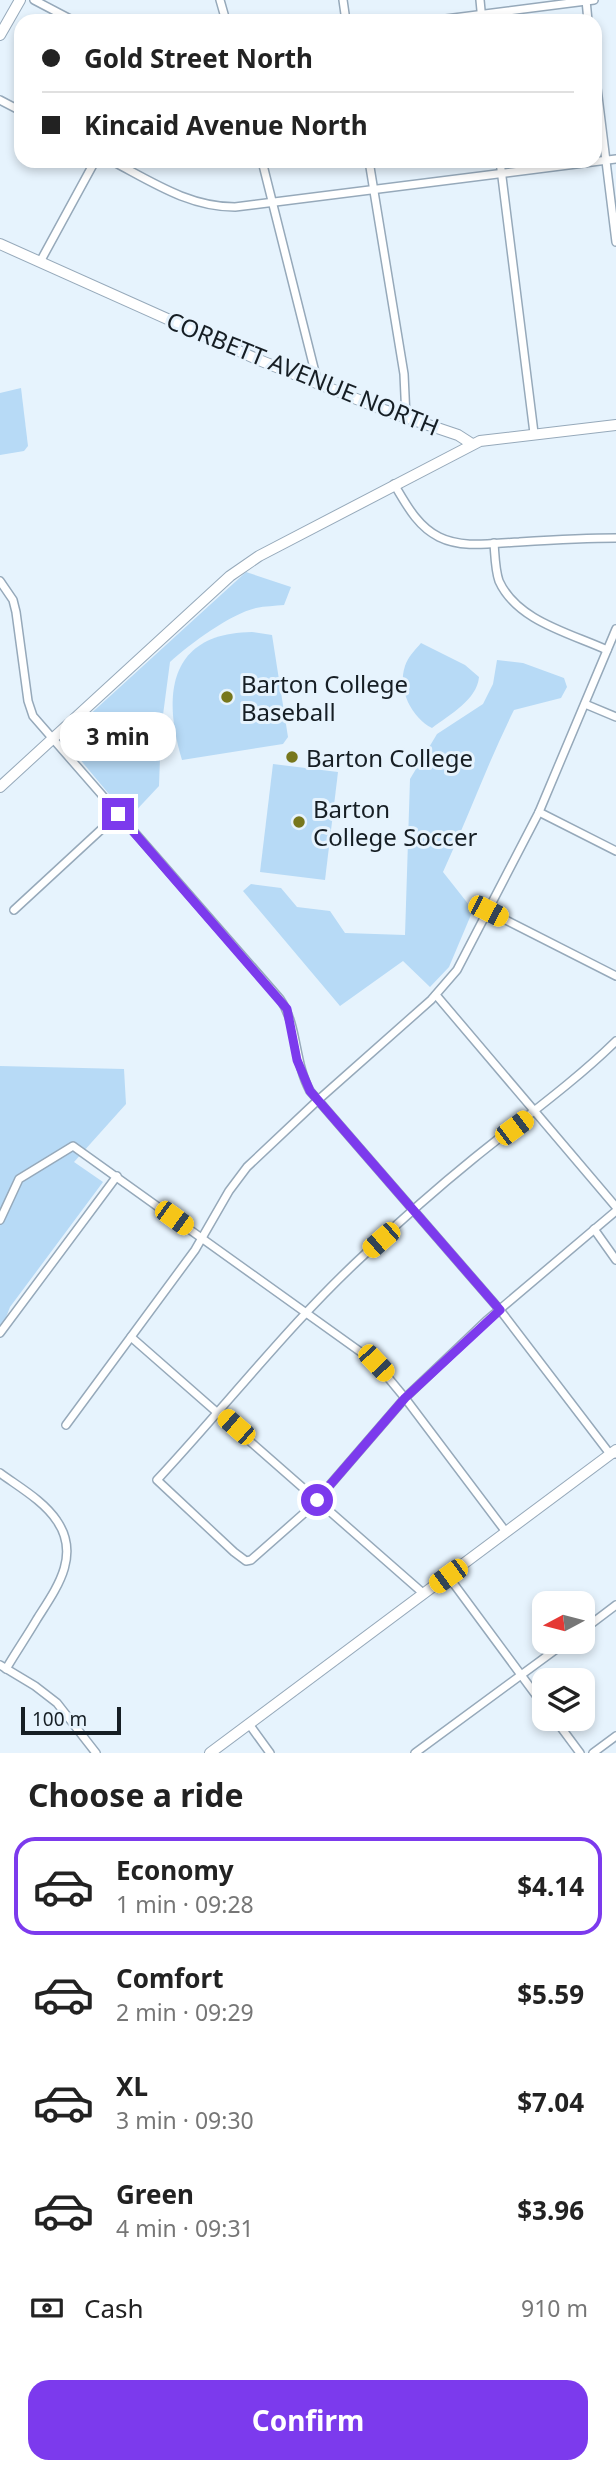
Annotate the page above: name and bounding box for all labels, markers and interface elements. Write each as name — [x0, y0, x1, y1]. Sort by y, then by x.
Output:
text: Gold Street North — [84, 40, 313, 76]
text: Kincaid Avenue North — [84, 107, 368, 143]
street label: CORBETT AVENUE NORTH — [162, 303, 444, 443]
place label: Barton College Baseball — [241, 667, 408, 728]
marker: Barton College Baseball — [219, 689, 235, 705]
callout: 3 min — [60, 712, 176, 762]
text: 3 min — [86, 720, 150, 752]
place label: Barton College — [306, 741, 473, 774]
marker: Barton College — [284, 749, 300, 765]
place label: Barton College Soccer — [313, 792, 477, 853]
route end — [102, 798, 134, 830]
marker: Barton College Soccer — [291, 814, 307, 830]
car — [465, 892, 512, 930]
car — [491, 1107, 538, 1149]
car — [151, 1197, 198, 1239]
car — [359, 1218, 404, 1262]
car — [354, 1340, 399, 1386]
car — [214, 1405, 259, 1449]
route start — [301, 1484, 333, 1516]
car — [425, 1555, 472, 1597]
north arrow — [532, 1591, 595, 1654]
map controls — [532, 1591, 595, 1731]
button: layers — [532, 1668, 595, 1731]
scale bar — [21, 1704, 121, 1736]
text: 100 m — [32, 1706, 87, 1732]
text: Choose a ride — [28, 1773, 244, 1816]
text: Economy — [116, 1852, 234, 1888]
icon: car — [32, 1855, 95, 1918]
text: $4.14 — [517, 1868, 584, 1904]
text: 1 min · 09:28 — [116, 1888, 254, 1920]
text: Comfort — [116, 1960, 224, 1996]
icon: car — [32, 1963, 95, 2026]
text: $5.59 — [517, 1976, 584, 2012]
text: 2 min · 09:29 — [116, 1996, 254, 2028]
text: XL — [116, 2068, 148, 2104]
icon: car — [32, 2071, 95, 2134]
text: $7.04 — [517, 2084, 584, 2120]
text: 3 min · 09:30 — [116, 2104, 254, 2136]
text: Green — [116, 2176, 194, 2212]
icon: car — [32, 2179, 95, 2242]
text: $3.96 — [517, 2192, 584, 2228]
text: 4 min · 09:31 — [116, 2212, 254, 2244]
icon: cash — [28, 2289, 66, 2327]
text: Cash — [84, 2290, 144, 2326]
text: 910 m — [521, 2292, 588, 2324]
button: Confirm — [28, 2380, 588, 2460]

